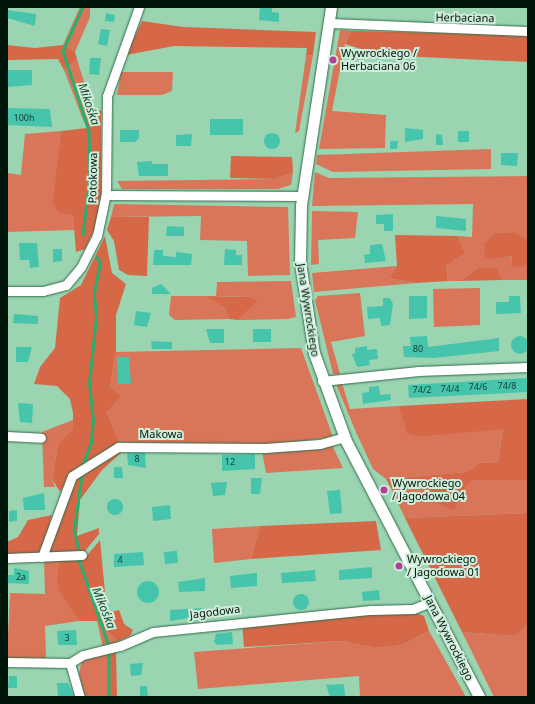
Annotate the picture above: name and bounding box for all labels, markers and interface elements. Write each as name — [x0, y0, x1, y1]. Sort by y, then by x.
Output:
street label: Herbaciana — [435, 11, 495, 25]
place label: Wywrockiego / Herbaciana 06 — [341, 47, 417, 73]
marker: Wywrockiego / Herbaciana 06 — [328, 55, 338, 65]
water label: Mikośka — [75, 81, 103, 127]
house number: 100h — [13, 113, 35, 123]
street label: Potokowa — [86, 152, 100, 204]
street label: Jana Wywrockiego — [294, 263, 322, 357]
house number: 80 — [413, 344, 423, 354]
house number: 74/8 — [498, 381, 516, 391]
house number: 74/6 — [469, 382, 487, 392]
house number: 74/4 — [441, 384, 459, 394]
house number: 74/2 — [413, 385, 431, 395]
street label: Makowa — [139, 427, 183, 441]
house number: 8 — [134, 454, 140, 464]
house number: 12 — [225, 457, 235, 467]
place label: Wywrockiego / Jagodowa 04 — [392, 477, 465, 503]
marker: Wywrockiego / Jagodowa 04 — [379, 485, 389, 495]
place label: Wywrockiego / Jagodowa 01 — [407, 553, 480, 579]
house number: 4 — [117, 555, 123, 565]
marker: Wywrockiego / Jagodowa 01 — [394, 561, 404, 571]
house number: 2a — [16, 572, 26, 582]
water label: Mikośka — [89, 585, 119, 631]
street label: Jana Wywrockiego — [422, 593, 476, 683]
street label: Jagodowa — [189, 602, 241, 622]
house number: 3 — [64, 633, 70, 643]

